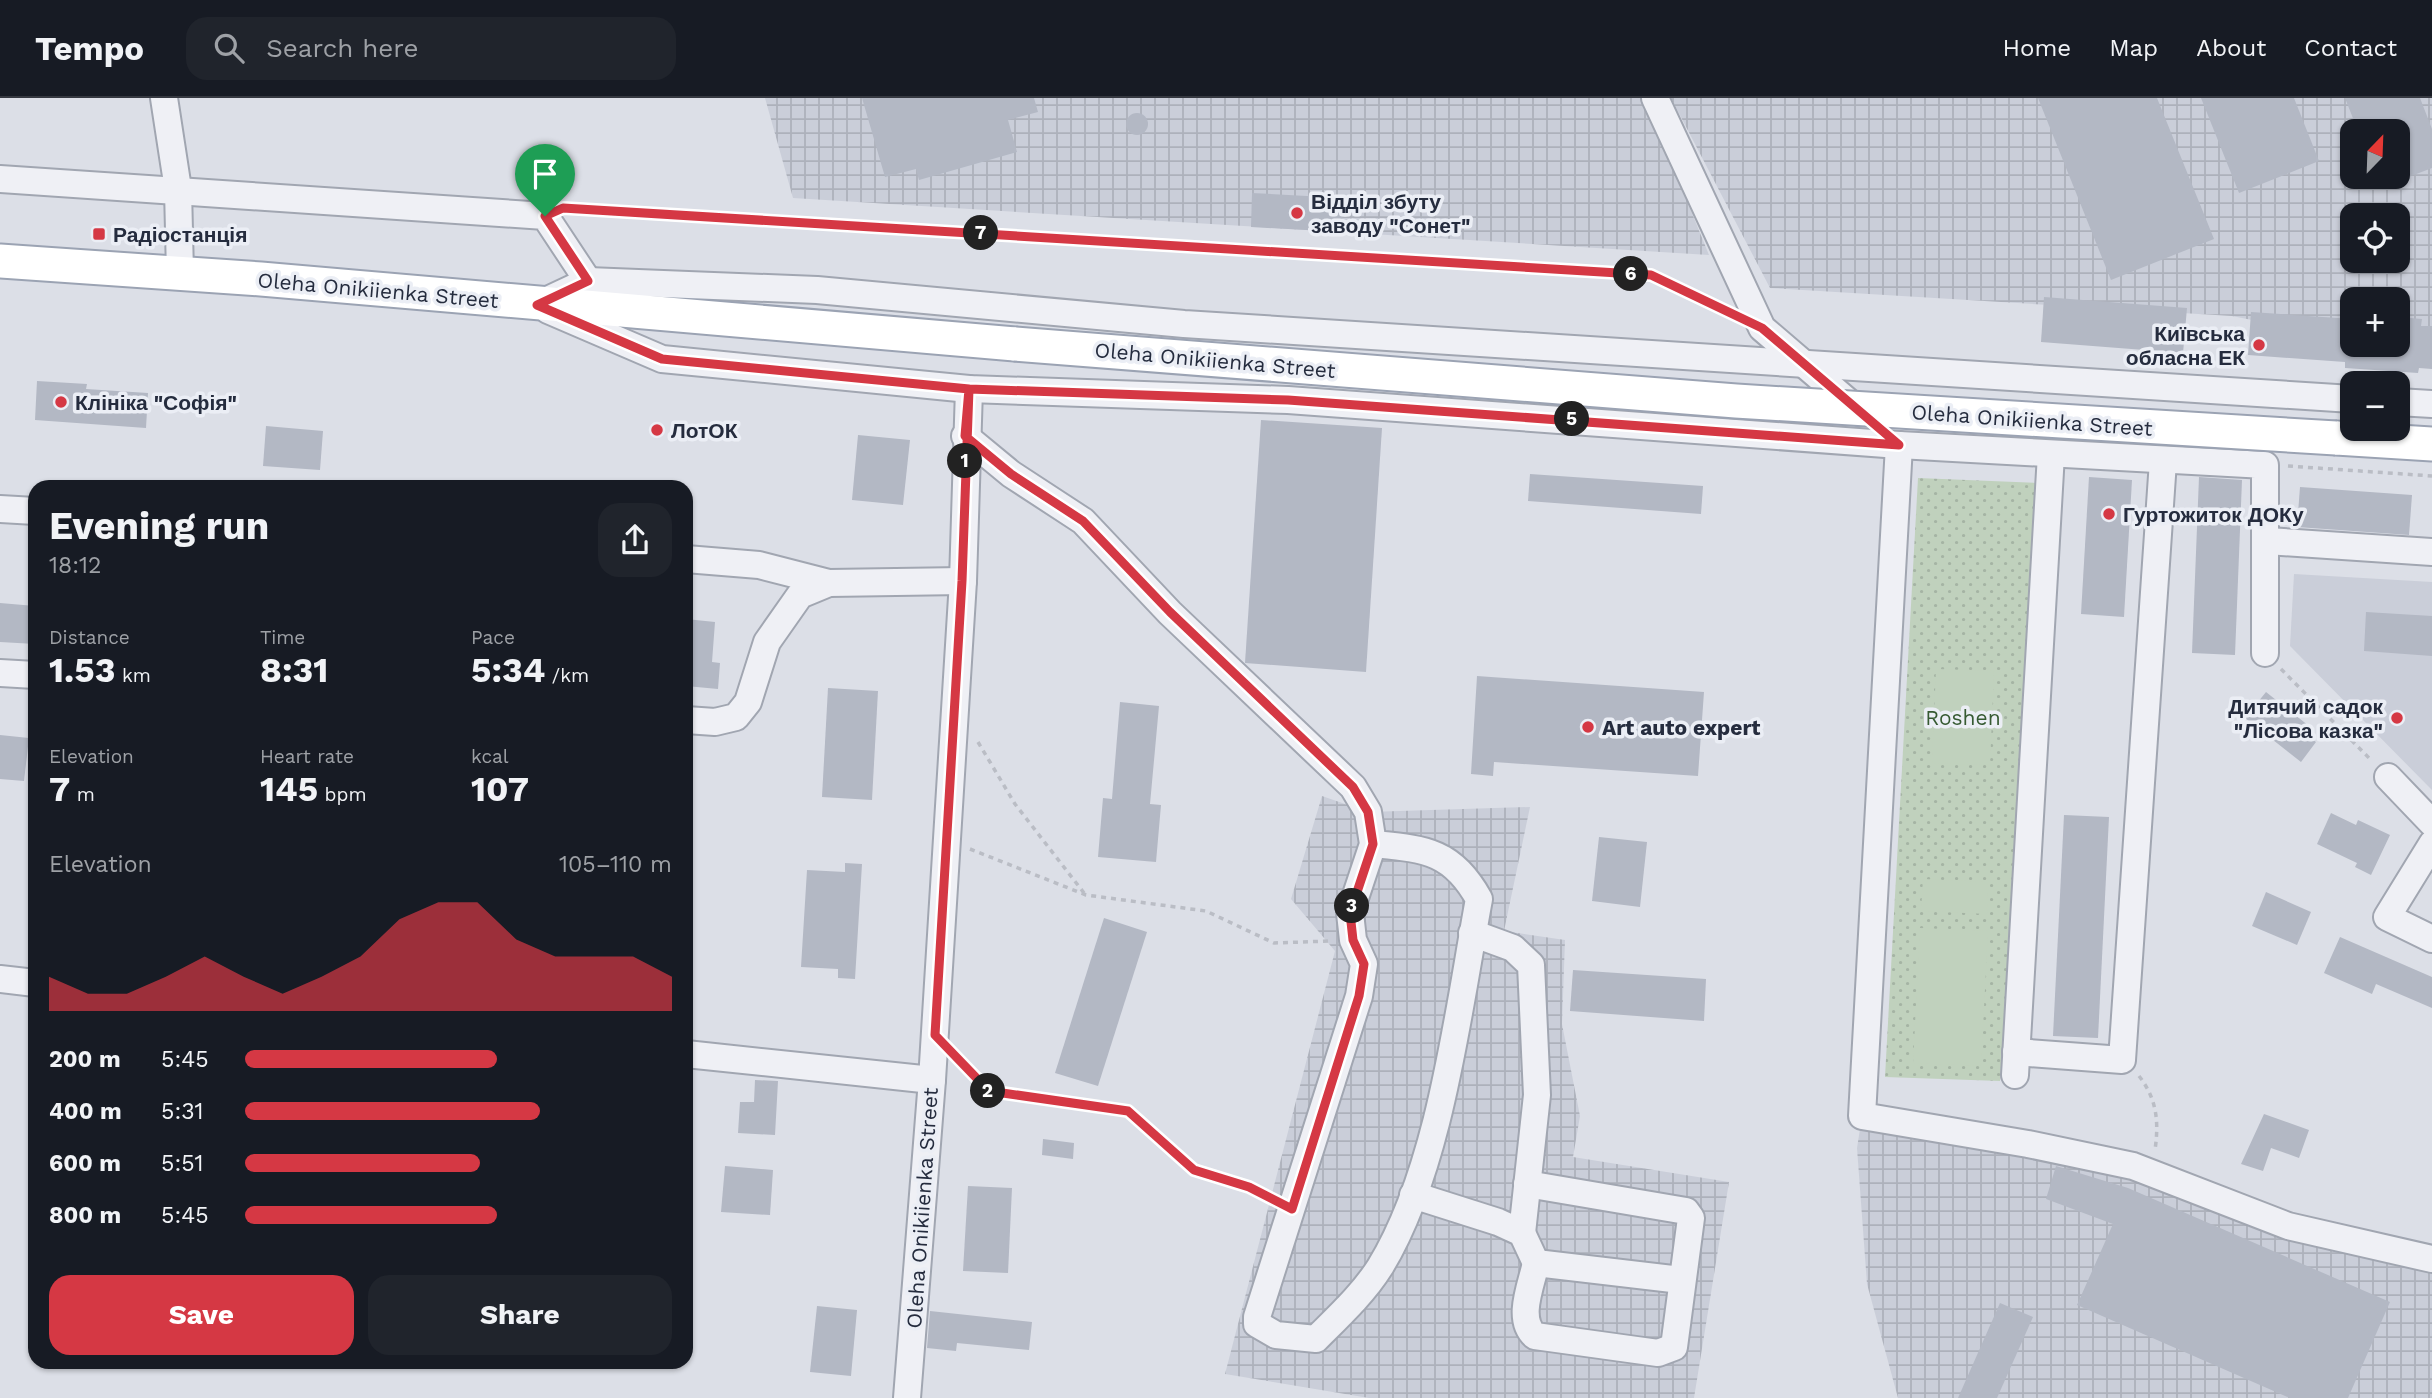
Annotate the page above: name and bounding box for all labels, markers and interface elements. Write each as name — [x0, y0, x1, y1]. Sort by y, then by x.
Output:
search box — [186, 17, 676, 80]
text: Tempo — [35, 29, 144, 68]
icon: search — [210, 29, 248, 67]
text: Search here — [266, 33, 419, 63]
text: Home — [2003, 34, 2071, 62]
text: Map — [2109, 34, 2158, 62]
text: About — [2196, 34, 2266, 62]
text: Contact — [2304, 34, 2397, 62]
north arrow — [2340, 119, 2410, 189]
map controls — [2340, 119, 2410, 441]
pin — [515, 144, 575, 216]
icon: arrive — [526, 155, 564, 193]
place label: Відділ збуту заводу "Сонет" — [1311, 189, 1470, 238]
button: locate — [2340, 203, 2410, 273]
marker: Відділ збуту заводу "Сонет" — [1289, 205, 1305, 221]
pin: 7 — [964, 216, 998, 250]
text: 7 — [975, 221, 986, 244]
place label: Радіостанція — [113, 222, 247, 247]
marker: Радіостанція — [91, 226, 107, 242]
pin: 6 — [1614, 256, 1648, 292]
text: 6 — [1625, 262, 1636, 285]
street label: Oleha Onikiienka Street — [257, 267, 500, 313]
button: + — [2340, 287, 2410, 357]
place label: Київська обласна ЕК — [2126, 321, 2245, 370]
street label: Oleha Onikiienka Street — [1094, 337, 1337, 383]
marker: Київська обласна ЕК — [2251, 337, 2267, 353]
button: − — [2340, 371, 2410, 441]
place label: Клініка "Софія" — [75, 390, 237, 415]
marker: Клініка "Софія" — [53, 394, 69, 410]
street label: Oleha Onikiienka Street — [1911, 399, 2154, 441]
pin: 5 — [1554, 402, 1590, 436]
text: 5 — [1566, 407, 1577, 430]
place label: ЛотОК — [671, 418, 738, 443]
marker: ЛотОК — [649, 422, 665, 438]
pin: 1 — [948, 444, 982, 478]
text: 1 — [960, 449, 969, 472]
place label: Гуртожиток ДОКу — [2123, 502, 2304, 527]
button: share — [598, 503, 672, 577]
text: Evening run — [49, 504, 269, 548]
marker: Гуртожиток ДОКу — [2101, 506, 2117, 522]
text: 18:12 — [49, 552, 101, 579]
text: Distance — [49, 626, 130, 649]
text: Time — [260, 626, 305, 649]
text: Pace — [471, 626, 515, 649]
text: 1.53 — [49, 649, 115, 691]
text: 8:31 — [260, 649, 328, 691]
text: 5:34 — [471, 649, 545, 691]
text: km — [115, 664, 151, 687]
text: /km — [545, 664, 589, 687]
place label: Дитячий садок "Лісова казка" — [2228, 694, 2383, 743]
park label: Roshen — [1925, 705, 2001, 730]
marker: Дитячий садок "Лісова казка" — [2389, 710, 2405, 726]
place label: Art auto expert — [1602, 715, 1760, 740]
marker: Art auto expert — [1580, 719, 1596, 735]
text: Elevation — [49, 745, 134, 768]
text: Heart rate — [260, 745, 354, 768]
text: kcal — [471, 745, 509, 768]
text: 7 — [49, 768, 70, 810]
text: 145 — [260, 768, 318, 810]
text: 107 — [471, 768, 529, 810]
text: m — [70, 783, 95, 806]
text: bpm — [318, 783, 367, 806]
text: Elevation — [49, 851, 152, 878]
text: 105–110 m — [559, 851, 672, 878]
pin: 3 — [1334, 888, 1370, 924]
text: 3 — [1346, 894, 1357, 917]
text: 200 m — [49, 1046, 121, 1073]
text: 5:45 — [161, 1046, 209, 1073]
pin: 2 — [970, 1074, 1006, 1108]
text: 2 — [982, 1079, 993, 1102]
street label: Oleha Onikiienka Street — [901, 1086, 943, 1329]
text: 400 m — [49, 1098, 122, 1125]
text: 5:31 — [161, 1098, 204, 1125]
text: 600 m — [49, 1150, 121, 1177]
text: 5:51 — [161, 1150, 204, 1177]
text: 800 m — [49, 1202, 121, 1229]
text: 5:45 — [161, 1202, 209, 1229]
button: Save — [49, 1275, 354, 1355]
button: Share — [368, 1275, 672, 1355]

